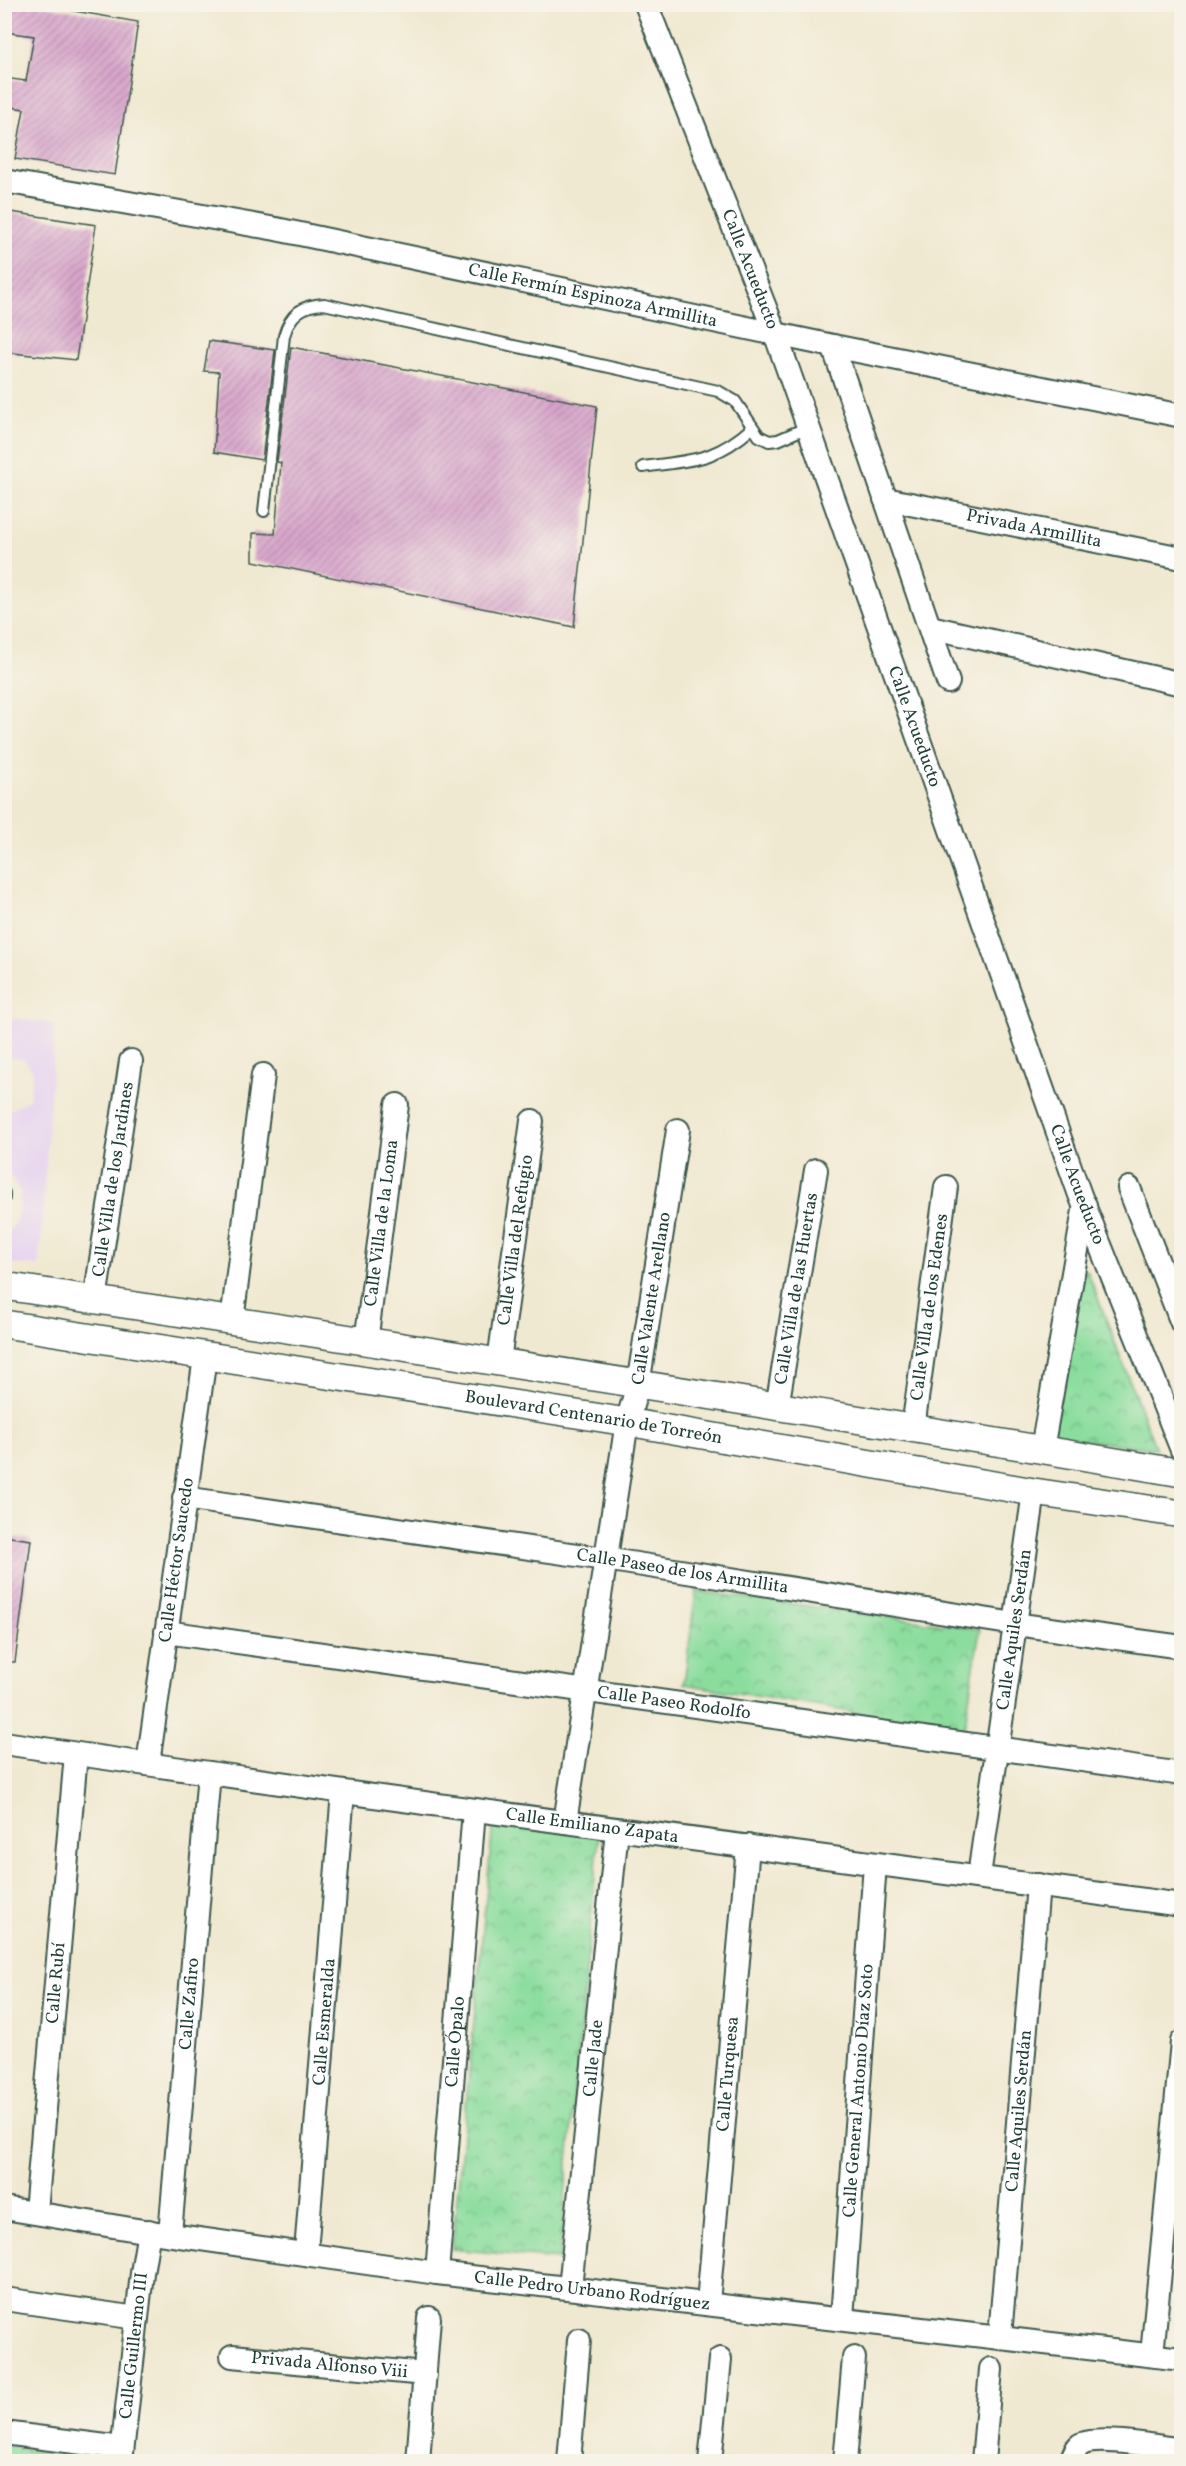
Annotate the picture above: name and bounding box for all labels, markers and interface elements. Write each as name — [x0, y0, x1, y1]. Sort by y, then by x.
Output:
street label: Calle Acueducto — [715, 206, 785, 333]
street label: Calle Fermín Espinoza Armillita — [466, 257, 720, 334]
street label: Privada Armillita — [964, 503, 1104, 554]
street label: Calle Acueducto — [881, 663, 947, 791]
street label: Calle Villa de los Jardines — [86, 1080, 140, 1279]
street label: Calle Acueducto — [1043, 1121, 1111, 1249]
street label: Calle Villa de la Loma — [358, 1138, 405, 1308]
street label: Calle Villa del Refugio — [492, 1153, 540, 1327]
street label: Calle Villa de las Huertas — [768, 1191, 825, 1386]
street label: Calle Valente Arellano — [626, 1210, 677, 1387]
street label: Calle Villa de los Edenes — [904, 1212, 955, 1402]
street label: Boulevard Centenario de Torreón — [463, 1384, 725, 1451]
street label: Calle Héctor Saucedo — [153, 1476, 200, 1644]
street label: Calle Paseo de los Armillita — [575, 1543, 790, 1600]
street label: Calle Aquiles Serdán — [990, 1547, 1038, 1712]
street label: Calle Paseo Rodolfo — [596, 1680, 752, 1726]
street label: Calle Emiliano Zapata — [504, 1802, 680, 1850]
street label: Calle Rubí — [40, 1941, 72, 2025]
street label: Calle Zafiro — [173, 1957, 206, 2051]
street label: Calle Esmeralda — [307, 1957, 342, 2086]
street label: Calle General Antonio Díaz Soto — [837, 1963, 880, 2218]
street label: Calle Ópalo — [439, 1995, 472, 2088]
street label: Calle Turquesa — [711, 2015, 746, 2133]
street label: Calle Jade — [577, 2018, 610, 2098]
street label: Calle Aquiles Serdán — [1000, 2029, 1038, 2193]
street label: Calle Pedro Urbano Rodríguez — [473, 2265, 711, 2317]
street label: Calle Guillermo III — [113, 2271, 154, 2420]
street label: Privada Alfonso Viii — [250, 2345, 409, 2385]

